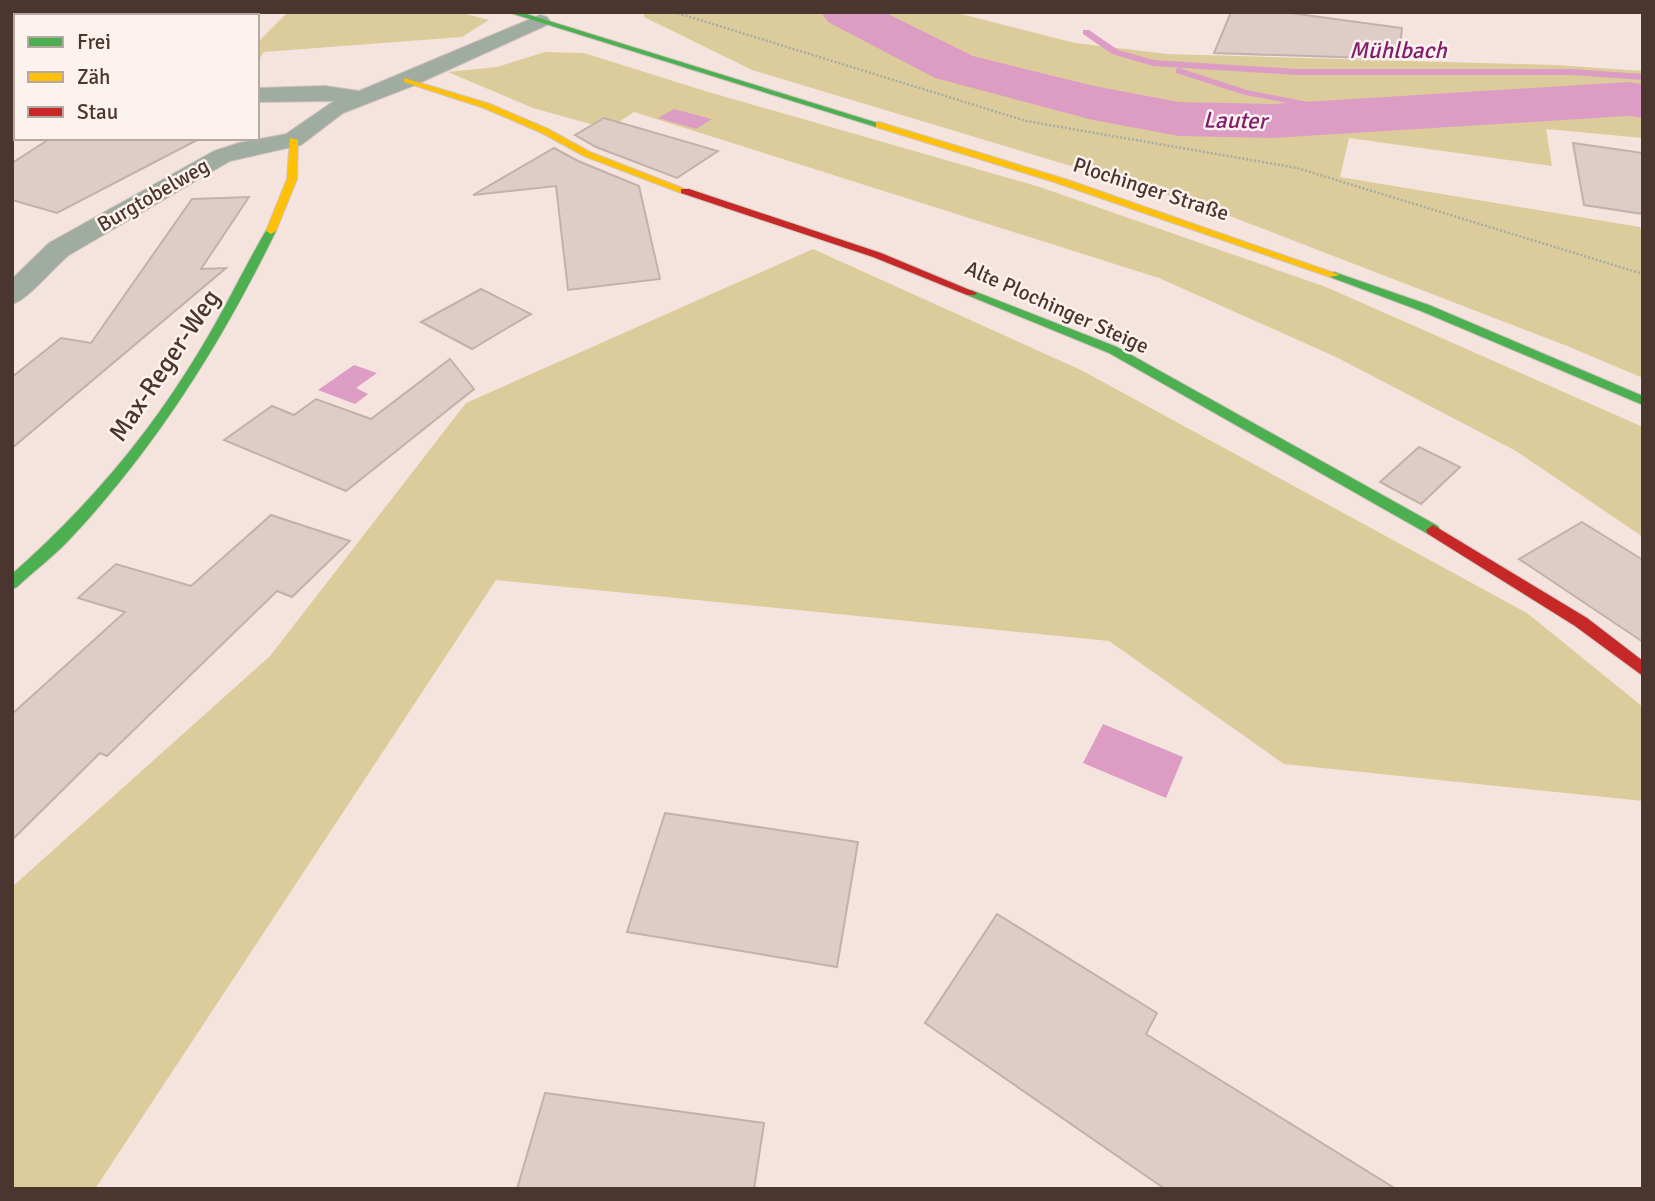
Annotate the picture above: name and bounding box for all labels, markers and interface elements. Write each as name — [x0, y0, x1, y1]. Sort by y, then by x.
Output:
legend — [14, 14, 259, 140]
text: Frei — [77, 29, 111, 55]
water label: Mühlbach — [1349, 36, 1448, 65]
text: Zäh — [77, 64, 111, 90]
text: Stau — [77, 99, 118, 125]
water label: Lauter — [1203, 105, 1271, 136]
street label: Burgtobelweg — [92, 152, 214, 238]
street label: Plochinger Straße — [1070, 152, 1232, 226]
street label: Alte Plochinger Steige — [961, 255, 1153, 359]
street label: Max-Reger-Weg — [102, 283, 227, 448]

